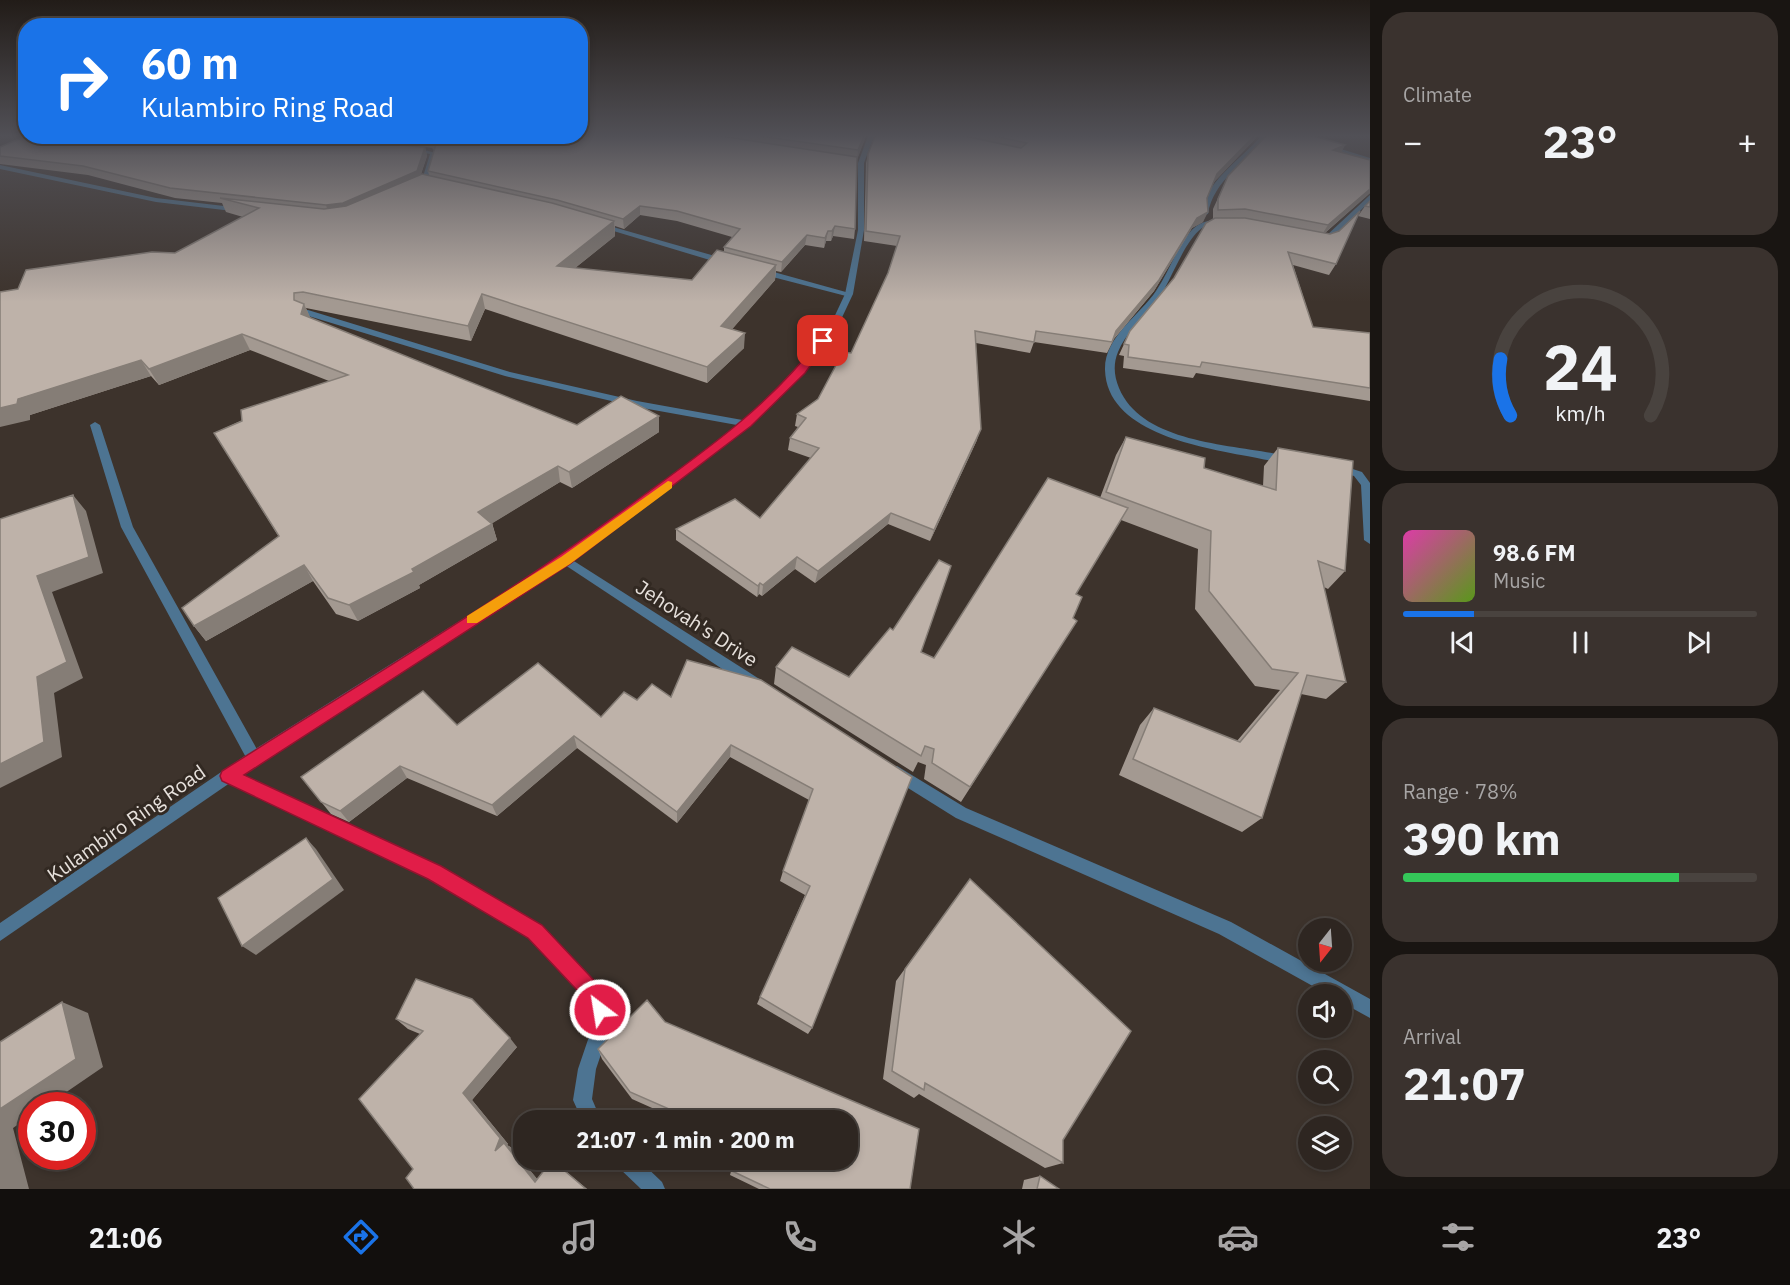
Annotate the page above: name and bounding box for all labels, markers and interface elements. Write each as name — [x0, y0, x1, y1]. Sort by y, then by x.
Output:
text: 60 m — [141, 36, 239, 91]
icon: right — [42, 42, 120, 120]
text: Climate — [1403, 81, 1472, 108]
text: Kulambiro Ring Road — [141, 89, 394, 124]
text: 23° — [1542, 112, 1618, 170]
text: − — [1403, 120, 1423, 163]
text: + — [1737, 120, 1757, 163]
pin — [797, 315, 848, 366]
icon: arrive — [806, 324, 839, 357]
text: 24 — [1543, 326, 1617, 407]
text: km/h — [1555, 400, 1605, 428]
text: 98.6 FM — [1493, 538, 1576, 567]
text: Music — [1493, 567, 1545, 594]
street label: Jehovah's Drive — [631, 573, 763, 673]
icon: previous — [1446, 626, 1479, 659]
icon: pause — [1564, 626, 1597, 659]
icon: next — [1682, 626, 1715, 659]
street label: Kulambiro Ring Road — [41, 758, 211, 888]
text: Range · 78% — [1403, 778, 1518, 805]
text: 390 km — [1403, 809, 1561, 867]
north arrow — [1298, 918, 1352, 972]
map controls — [1298, 918, 1352, 1170]
position arrow — [568, 978, 632, 1042]
button: sound — [1298, 984, 1352, 1038]
text: Arrival — [1403, 1023, 1461, 1050]
button: search — [1298, 1050, 1352, 1104]
text: 21:07 — [1403, 1054, 1526, 1112]
speed limit sign: 30 — [18, 1092, 96, 1170]
button: layers — [1298, 1116, 1352, 1170]
text: 21:07 · 1 min · 200 m — [576, 1125, 795, 1154]
icon: directions — [340, 1216, 382, 1258]
icon: music — [559, 1216, 601, 1258]
icon: phone — [779, 1216, 821, 1258]
icon: climate — [998, 1216, 1040, 1258]
icon: car — [1217, 1216, 1259, 1258]
icon: filters — [1437, 1216, 1479, 1258]
text: 21:06 — [89, 1220, 162, 1255]
text: 23° — [1656, 1220, 1701, 1255]

